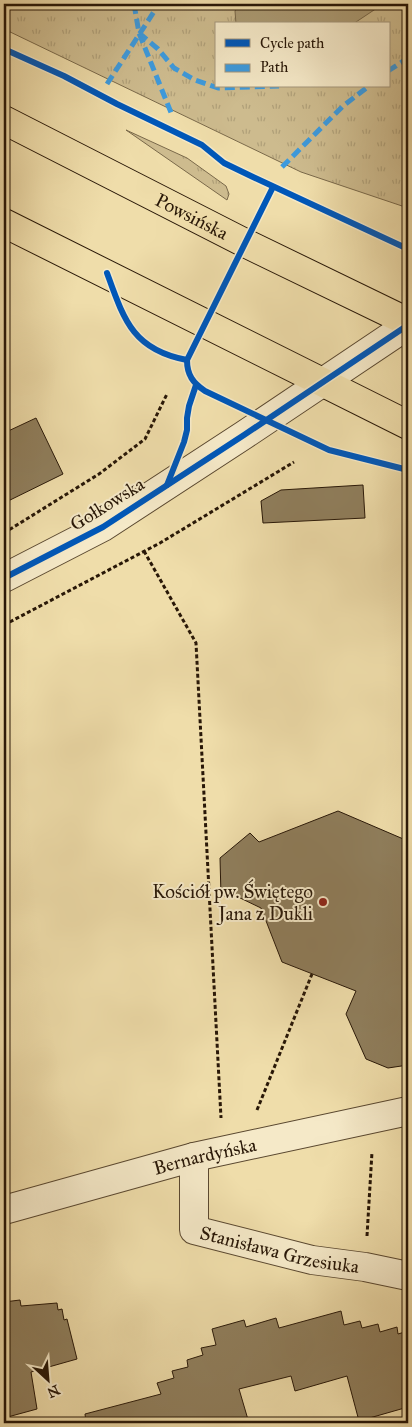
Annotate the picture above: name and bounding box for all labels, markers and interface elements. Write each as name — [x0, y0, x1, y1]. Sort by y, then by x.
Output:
legend — [215, 22, 390, 88]
text: Cycle path — [260, 34, 325, 52]
text: Path — [260, 58, 289, 76]
street label: Powsińska — [152, 188, 233, 244]
street label: Gołkowska — [66, 472, 149, 536]
place label: Kościół pw. Świętego Jana z Dukli — [152, 879, 313, 926]
marker: Kościół pw. Świętego Jana z Dukli — [317, 896, 329, 908]
street label: Bernardyńska — [151, 1132, 259, 1179]
street label: Stanisława Grzesiuka — [198, 1221, 362, 1278]
north arrow — [22, 1354, 72, 1404]
text: N — [44, 1381, 63, 1402]

